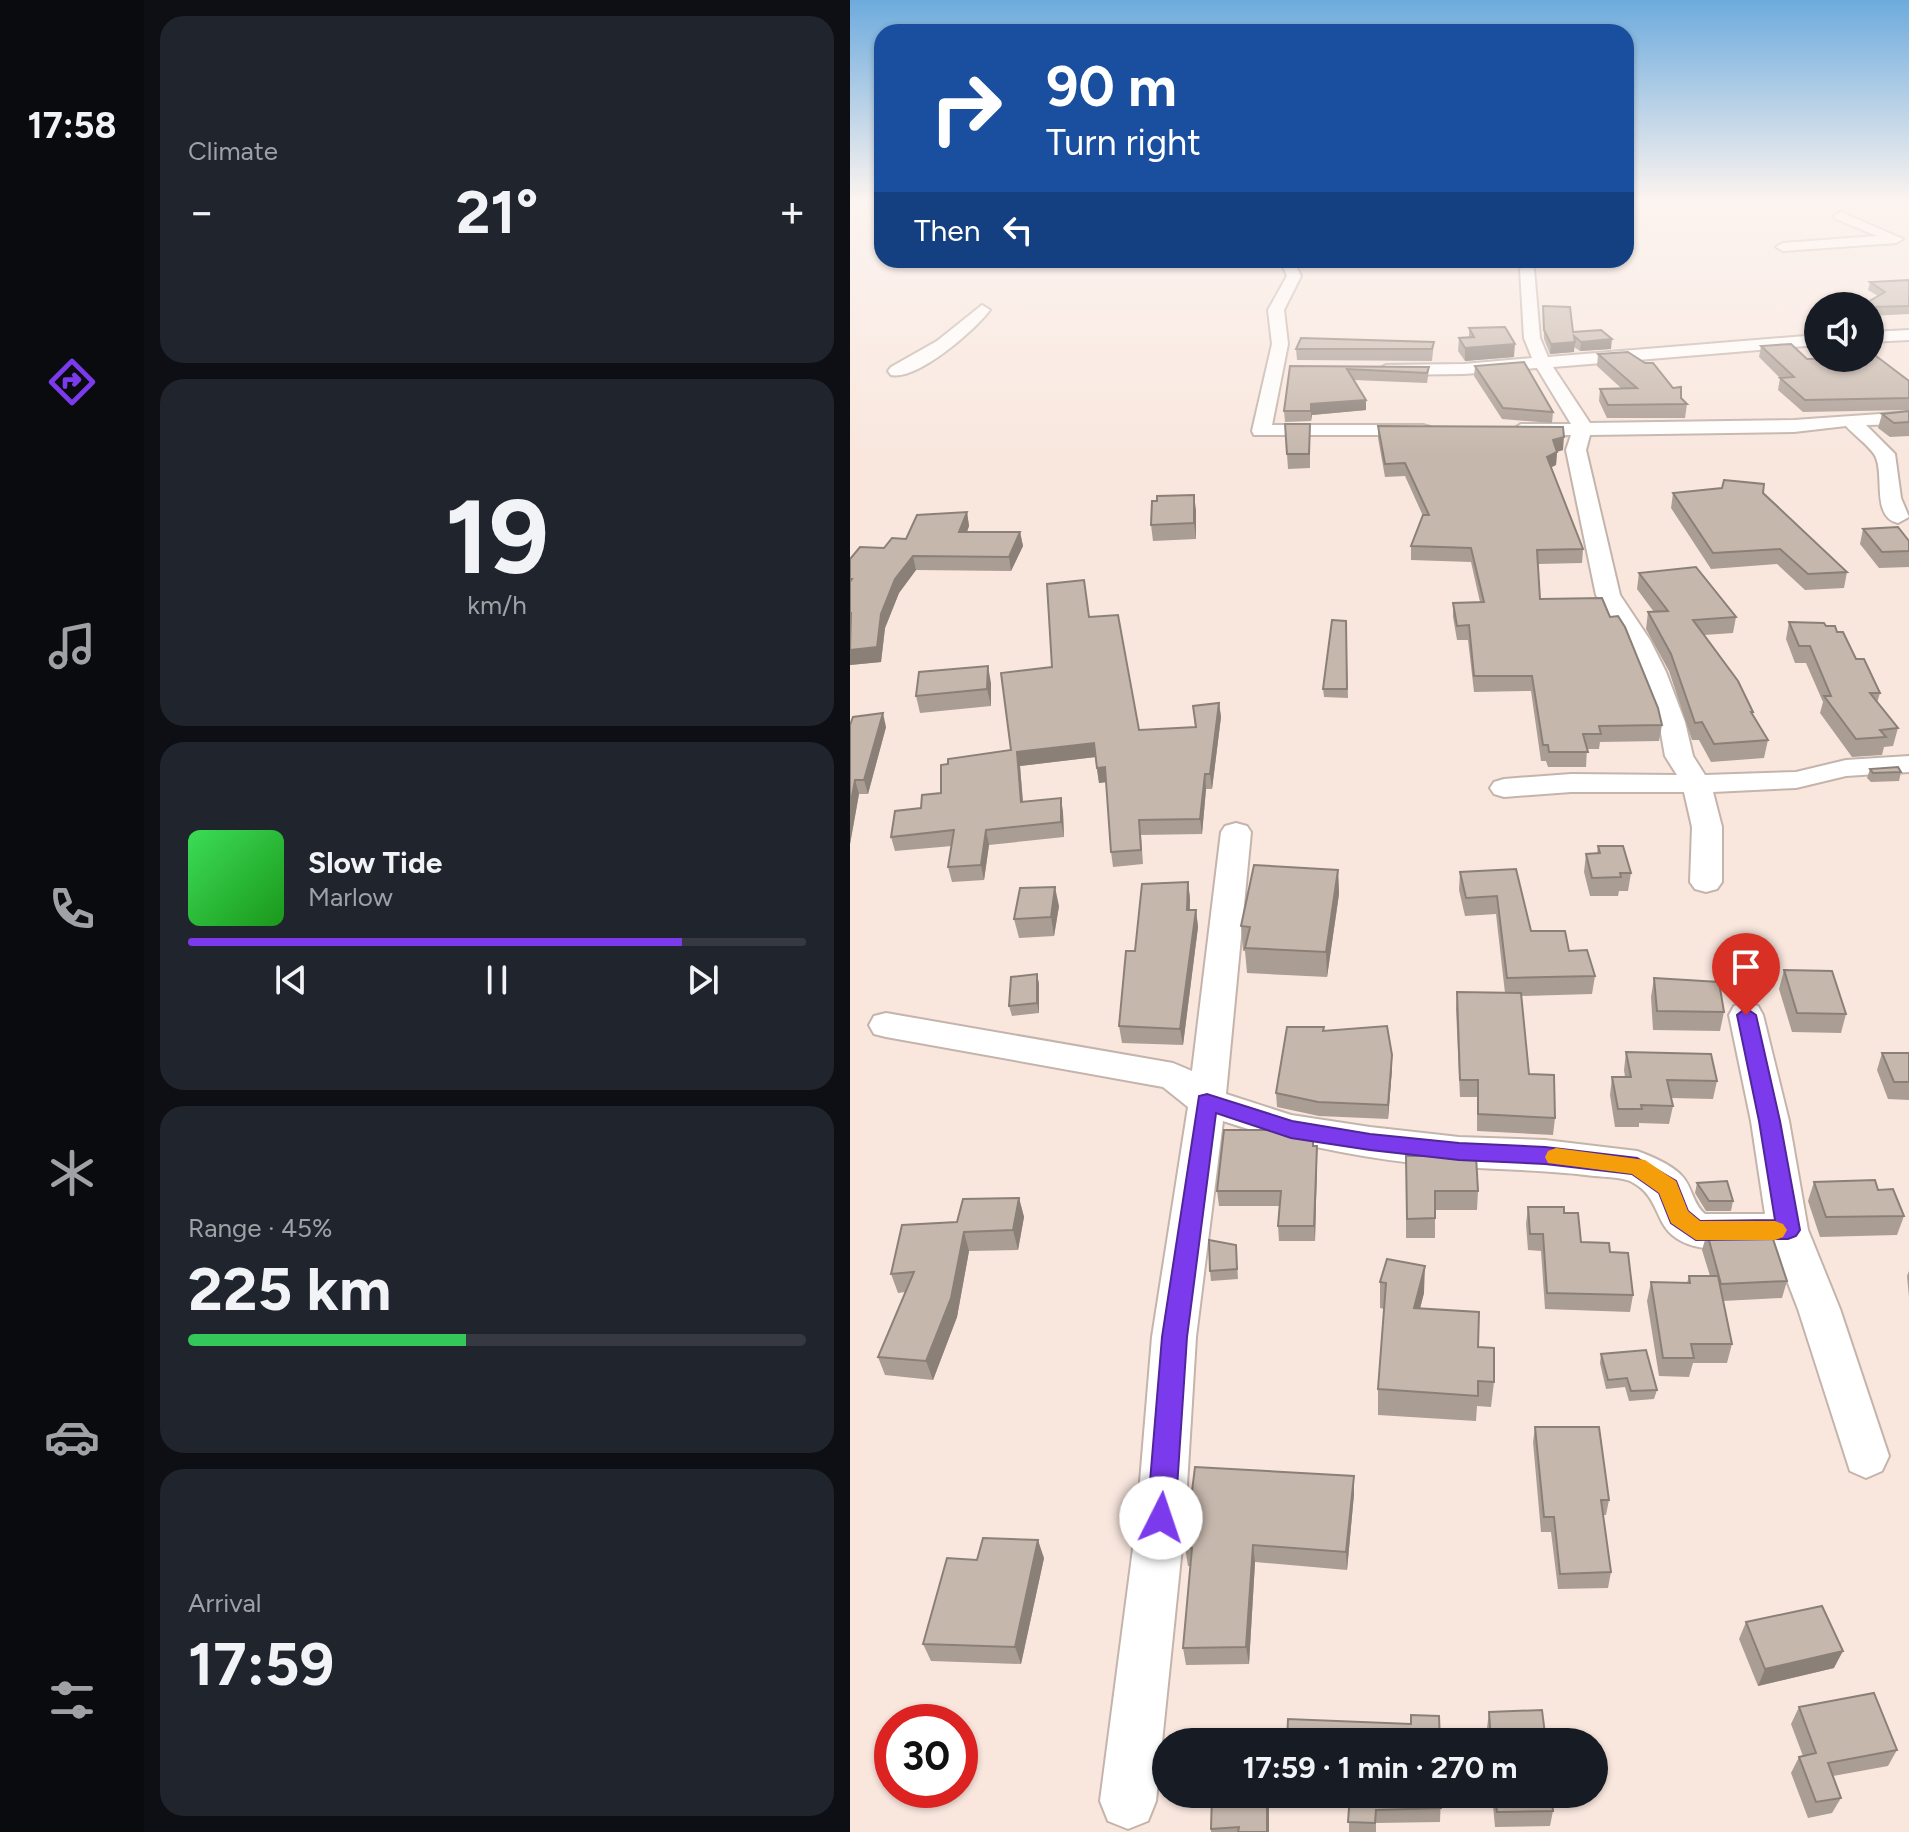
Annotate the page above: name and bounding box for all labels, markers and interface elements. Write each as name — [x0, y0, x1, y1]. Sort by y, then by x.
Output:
text: 90 m — [1046, 53, 1177, 120]
icon: right — [914, 56, 1018, 160]
text: 17:58 — [28, 104, 117, 147]
text: Turn right — [1046, 121, 1201, 164]
text: Climate — [188, 135, 278, 167]
text: 21° — [456, 176, 538, 248]
text: − — [188, 185, 215, 238]
text: + — [779, 185, 806, 238]
icon: left — [996, 208, 1040, 252]
text: Then — [914, 212, 980, 249]
map controls — [1804, 292, 1884, 372]
button: sound — [1804, 292, 1884, 372]
icon: directions — [44, 354, 100, 410]
text: 19 — [445, 474, 549, 599]
text: km/h — [467, 589, 527, 621]
icon: music — [44, 618, 100, 674]
text: Slow Tide — [308, 844, 442, 881]
icon: phone — [44, 881, 100, 937]
text: Marlow — [308, 881, 393, 913]
pin — [1712, 933, 1780, 1015]
icon: arrive — [1724, 945, 1768, 989]
icon: previous — [269, 958, 313, 1002]
icon: pause — [475, 958, 519, 1002]
icon: next — [681, 958, 725, 1002]
icon: climate — [44, 1145, 100, 1201]
text: Range · 45% — [188, 1212, 332, 1244]
text: 225 km — [188, 1253, 391, 1325]
icon: car — [44, 1409, 100, 1465]
position arrow — [1119, 1476, 1203, 1560]
text: Arrival — [188, 1587, 261, 1619]
text: 17:59 — [188, 1628, 334, 1700]
icon: filters — [44, 1672, 100, 1728]
speed limit sign: 30 — [874, 1704, 978, 1808]
text: 17:59 · 1 min · 270 m — [1242, 1749, 1518, 1786]

